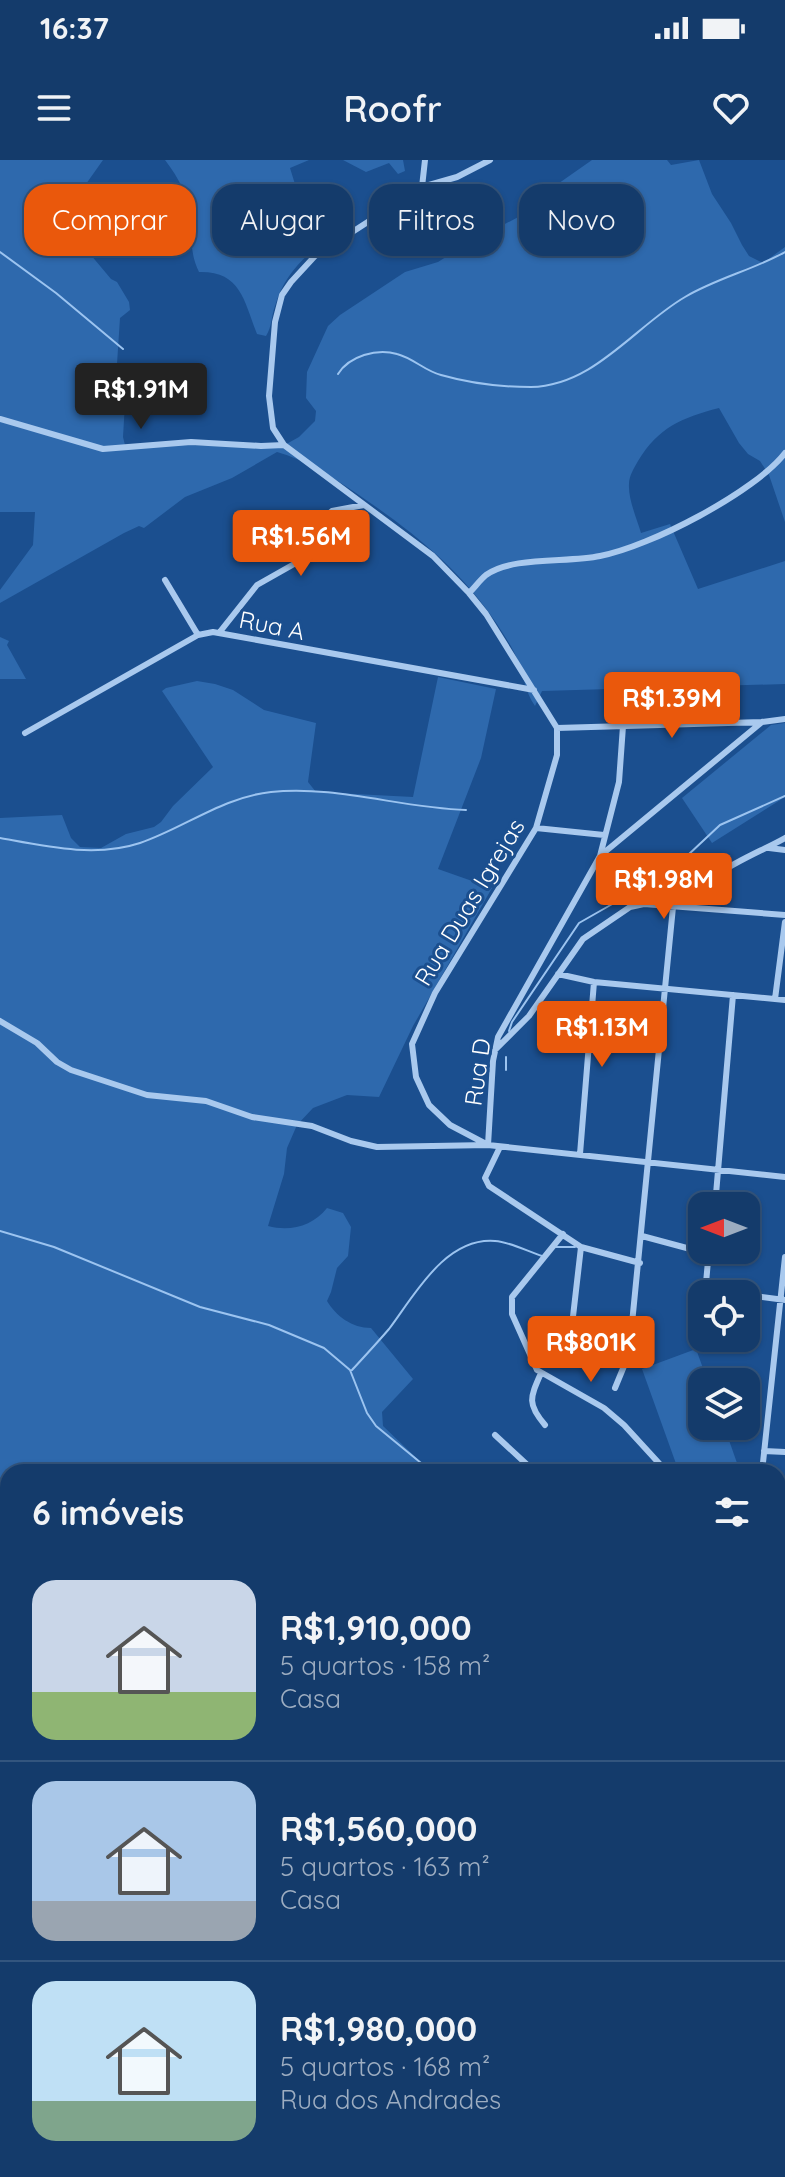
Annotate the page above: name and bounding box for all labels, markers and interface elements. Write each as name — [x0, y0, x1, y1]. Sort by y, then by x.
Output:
text: 16:37 — [40, 9, 109, 47]
icon: menu — [32, 86, 76, 130]
text: Roofr — [343, 86, 442, 131]
icon: heart — [709, 86, 753, 130]
chip: Comprar — [24, 184, 196, 256]
chip: Alugar — [212, 184, 353, 256]
chip: Filtros — [369, 184, 503, 256]
chip: Novo — [519, 184, 644, 256]
pin: R$1.91M — [67, 363, 215, 431]
text: R$1.91M — [93, 372, 189, 405]
pin: R$1.56M — [227, 510, 375, 578]
text: R$1.56M — [251, 519, 351, 552]
street label: Rua A — [237, 604, 307, 646]
pin: R$1.39M — [598, 672, 746, 740]
text: R$1.39M — [622, 681, 722, 714]
street label: Rua Duas Igrejas — [407, 813, 531, 991]
pin: R$1.98M — [590, 853, 738, 921]
text: R$1.98M — [614, 862, 714, 895]
pin: R$1.13M — [528, 1001, 676, 1069]
text: R$1.13M — [555, 1010, 649, 1043]
street label: Rua D — [457, 1036, 497, 1108]
north arrow — [688, 1192, 760, 1264]
map controls — [688, 1192, 760, 1440]
button: locate — [688, 1280, 760, 1352]
pin: R$801K — [526, 1316, 656, 1384]
text: R$801K — [546, 1325, 636, 1358]
button: layers — [688, 1368, 760, 1440]
icon: filters — [710, 1490, 754, 1534]
text: 6 imóveis — [32, 1491, 184, 1534]
text: R$1,910,000 — [280, 1606, 472, 1649]
icon: home — [96, 1612, 192, 1708]
text: 5 quartos · 158 m² — [280, 1649, 490, 1682]
text: Casa — [280, 1682, 341, 1715]
text: R$1,560,000 — [280, 1807, 477, 1850]
icon: home — [96, 1813, 192, 1909]
text: 5 quartos · 163 m² — [280, 1850, 490, 1883]
text: Casa — [280, 1883, 341, 1916]
text: R$1,980,000 — [280, 2007, 477, 2050]
icon: home — [96, 2013, 192, 2109]
text: 5 quartos · 168 m² — [280, 2050, 490, 2083]
text: Rua dos Andrades — [280, 2083, 501, 2116]

